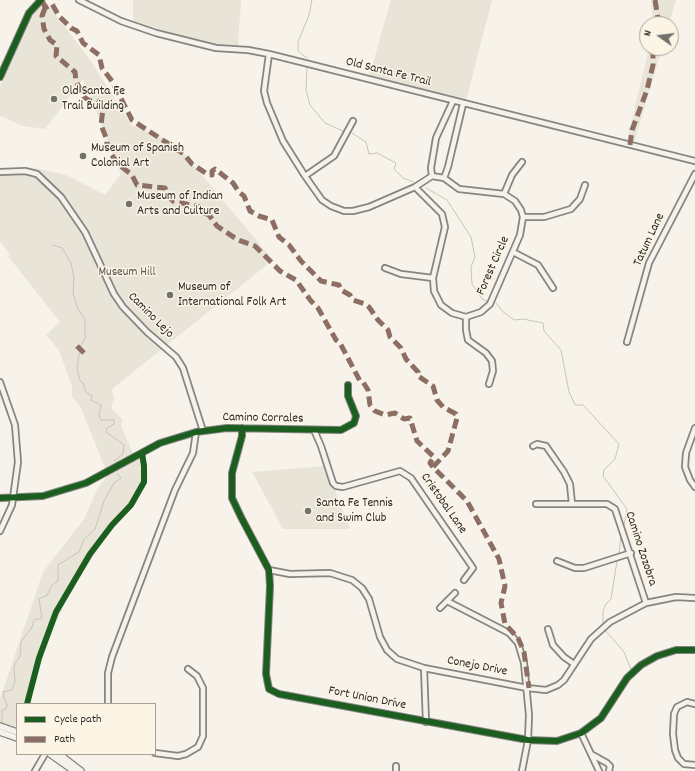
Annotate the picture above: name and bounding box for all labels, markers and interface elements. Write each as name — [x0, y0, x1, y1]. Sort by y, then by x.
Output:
north arrow — [639, 16, 679, 56]
text: N — [640, 29, 657, 38]
street label: Old Santa Fe Trail — [344, 55, 432, 91]
place label: Old Santa Fe Trail Building — [62, 84, 125, 115]
marker: Old Santa Fe Trail Building — [49, 94, 59, 104]
place label: Museum of Spanish Colonial Art — [91, 141, 184, 172]
marker: Museum of Spanish Colonial Art — [78, 151, 88, 161]
place label: Museum of Indian Arts and Culture — [137, 189, 223, 220]
marker: Museum of Indian Arts and Culture — [124, 199, 134, 209]
street label: Tatum Lane — [631, 211, 669, 269]
street label: Forest Circle — [474, 234, 514, 298]
park label: Museum Hill — [98, 265, 156, 281]
place label: Museum of International Folk Art — [178, 280, 286, 311]
street label: Camino Lejo — [124, 290, 176, 342]
marker: Museum of International Folk Art — [165, 290, 175, 300]
street label: Camino Corrales — [222, 410, 304, 428]
street label: Cristobal Lane — [416, 471, 470, 537]
place label: Santa Fe Tennis and Swim Club — [316, 496, 393, 527]
marker: Santa Fe Tennis and Swim Club — [303, 506, 313, 516]
street label: Camino Zozobra — [621, 510, 659, 588]
street label: Conejo Drive — [445, 654, 509, 680]
street label: Fort Union Drive — [327, 684, 407, 714]
legend — [16, 703, 156, 755]
text: Cycle path — [54, 711, 102, 728]
text: Path — [54, 731, 75, 748]

